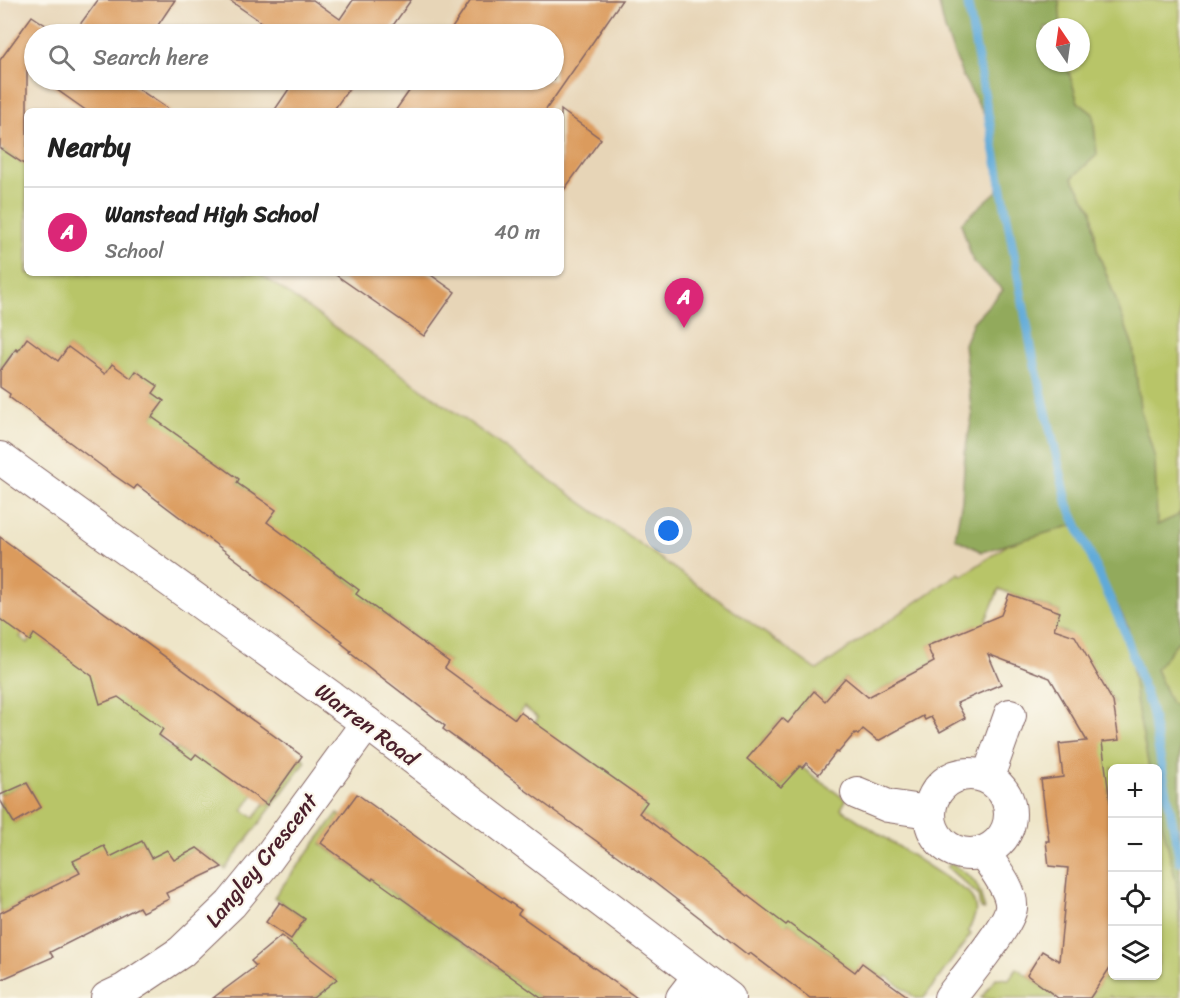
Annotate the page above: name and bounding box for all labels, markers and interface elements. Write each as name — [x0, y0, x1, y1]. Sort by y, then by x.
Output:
north arrow — [1036, 18, 1090, 72]
search box — [24, 24, 564, 90]
text: Search here — [93, 38, 209, 77]
icon: search — [45, 41, 78, 74]
text: Nearby — [48, 124, 130, 170]
text: Wanstead High School — [105, 195, 318, 234]
text: A — [61, 215, 74, 250]
text: 40 m — [494, 215, 540, 250]
text: School — [105, 234, 164, 269]
pin: A — [664, 278, 704, 328]
your location — [654, 516, 683, 545]
street label: Warren Road — [306, 672, 428, 777]
map controls — [1108, 764, 1162, 980]
button: + — [1108, 764, 1162, 818]
street label: Langley Crescent — [195, 783, 329, 936]
button: − — [1108, 818, 1162, 872]
button: locate — [1108, 872, 1162, 926]
button: layers — [1108, 926, 1162, 980]

